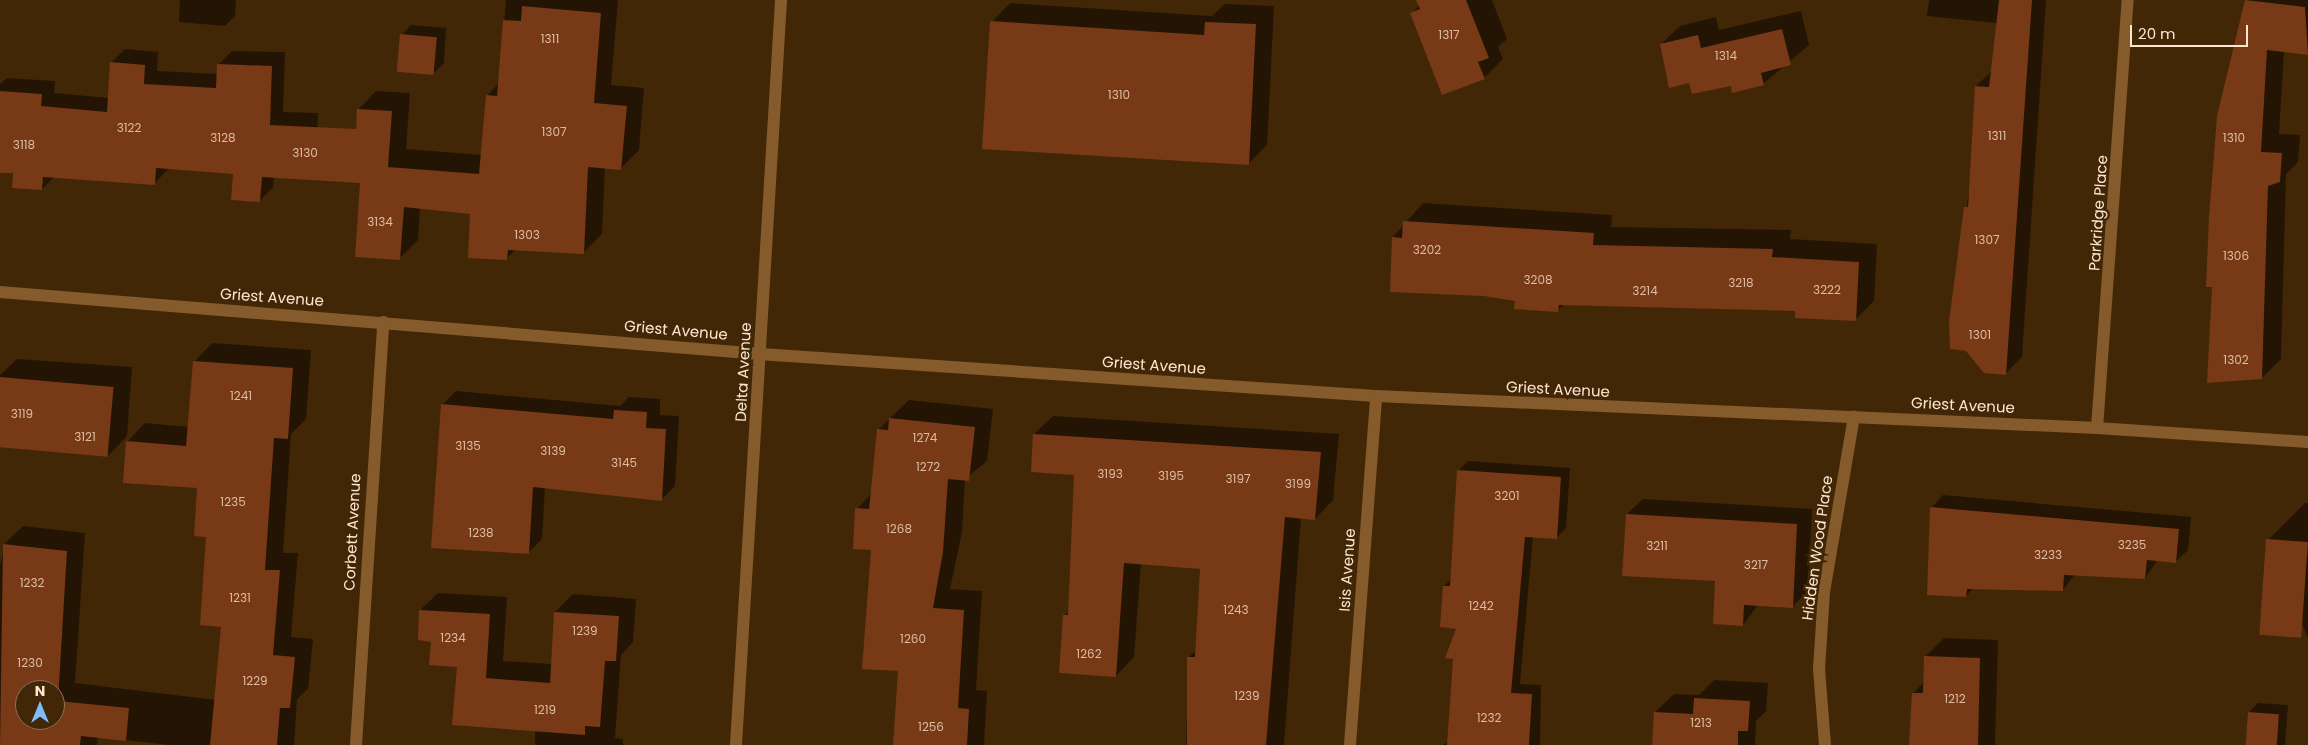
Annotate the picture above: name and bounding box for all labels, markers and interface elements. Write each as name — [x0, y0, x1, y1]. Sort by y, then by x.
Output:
scale bar — [2133, 15, 2250, 47]
text: 20 m — [2138, 23, 2176, 44]
house number: 1317 — [1438, 28, 1460, 42]
house number: 1311 — [541, 32, 559, 46]
house number: 1314 — [1715, 49, 1737, 63]
house number: 1310 — [1108, 88, 1130, 102]
house number: 3122 — [117, 121, 141, 135]
house number: 1307 — [542, 125, 566, 139]
house number: 1311 — [1988, 129, 2006, 143]
house number: 3128 — [210, 131, 236, 145]
house number: 1310 — [2223, 131, 2245, 145]
house number: 3118 — [13, 138, 35, 152]
house number: 3130 — [292, 146, 318, 160]
street label: Parkridge Place — [2085, 155, 2111, 271]
house number: 3134 — [367, 215, 393, 229]
house number: 1303 — [514, 228, 540, 242]
house number: 1307 — [1975, 233, 1999, 247]
house number: 3202 — [1413, 243, 1441, 257]
house number: 1306 — [2223, 249, 2249, 263]
house number: 3208 — [1523, 273, 1553, 287]
house number: 3218 — [1728, 276, 1754, 290]
house number: 3222 — [1813, 283, 1841, 297]
street label: Griest Avenue — [220, 284, 324, 310]
house number: 3214 — [1632, 284, 1658, 298]
street label: Griest Avenue — [623, 317, 729, 343]
street label: Delta Avenue — [731, 322, 755, 422]
house number: 1301 — [1969, 328, 1991, 342]
street label: Griest Avenue — [1102, 352, 1206, 378]
house number: 1302 — [2223, 353, 2249, 367]
street label: Griest Avenue — [1506, 377, 1610, 401]
house number: 1241 — [230, 389, 252, 403]
street label: Griest Avenue — [1911, 393, 2015, 417]
house number: 3119 — [11, 407, 33, 421]
house number: 3121 — [74, 430, 96, 444]
house number: 1274 — [913, 431, 937, 445]
house number: 3135 — [455, 439, 481, 453]
house number: 3139 — [540, 444, 566, 458]
house number: 3145 — [611, 456, 637, 470]
house number: 1272 — [916, 460, 940, 474]
house number: 3193 — [1097, 467, 1123, 481]
house number: 3195 — [1158, 469, 1184, 483]
house number: 3197 — [1225, 472, 1251, 486]
street label: Corbett Avenue — [340, 473, 364, 591]
street label: Hidden Wood Place — [1798, 474, 1836, 622]
house number: 3199 — [1285, 477, 1311, 491]
house number: 3201 — [1494, 489, 1520, 503]
house number: 1235 — [220, 495, 246, 509]
house number: 1268 — [886, 522, 912, 536]
house number: 1238 — [468, 526, 494, 540]
street label: Isis Avenue — [1335, 528, 1359, 612]
house number: 3235 — [2118, 538, 2146, 552]
house number: 3211 — [1646, 539, 1668, 553]
house number: 3233 — [2034, 548, 2062, 562]
house number: 3217 — [1744, 558, 1768, 572]
house number: 1232 — [20, 576, 44, 590]
house number: 1231 — [229, 591, 251, 605]
house number: 1242 — [1468, 599, 1494, 613]
house number: 1243 — [1223, 603, 1249, 617]
house number: 1239 — [572, 624, 598, 638]
house number: 1234 — [440, 631, 466, 645]
house number: 1260 — [900, 632, 926, 646]
house number: 1262 — [1076, 647, 1102, 661]
house number: 1230 — [17, 656, 43, 670]
house number: 1229 — [242, 674, 268, 688]
north arrow — [15, 680, 65, 730]
text: N — [35, 681, 45, 701]
house number: 1239 — [1234, 689, 1260, 703]
house number: 1212 — [1944, 692, 1966, 706]
house number: 1219 — [534, 703, 556, 717]
house number: 1232 — [1477, 711, 1501, 725]
house number: 1213 — [1690, 716, 1712, 730]
house number: 1256 — [918, 720, 944, 734]

